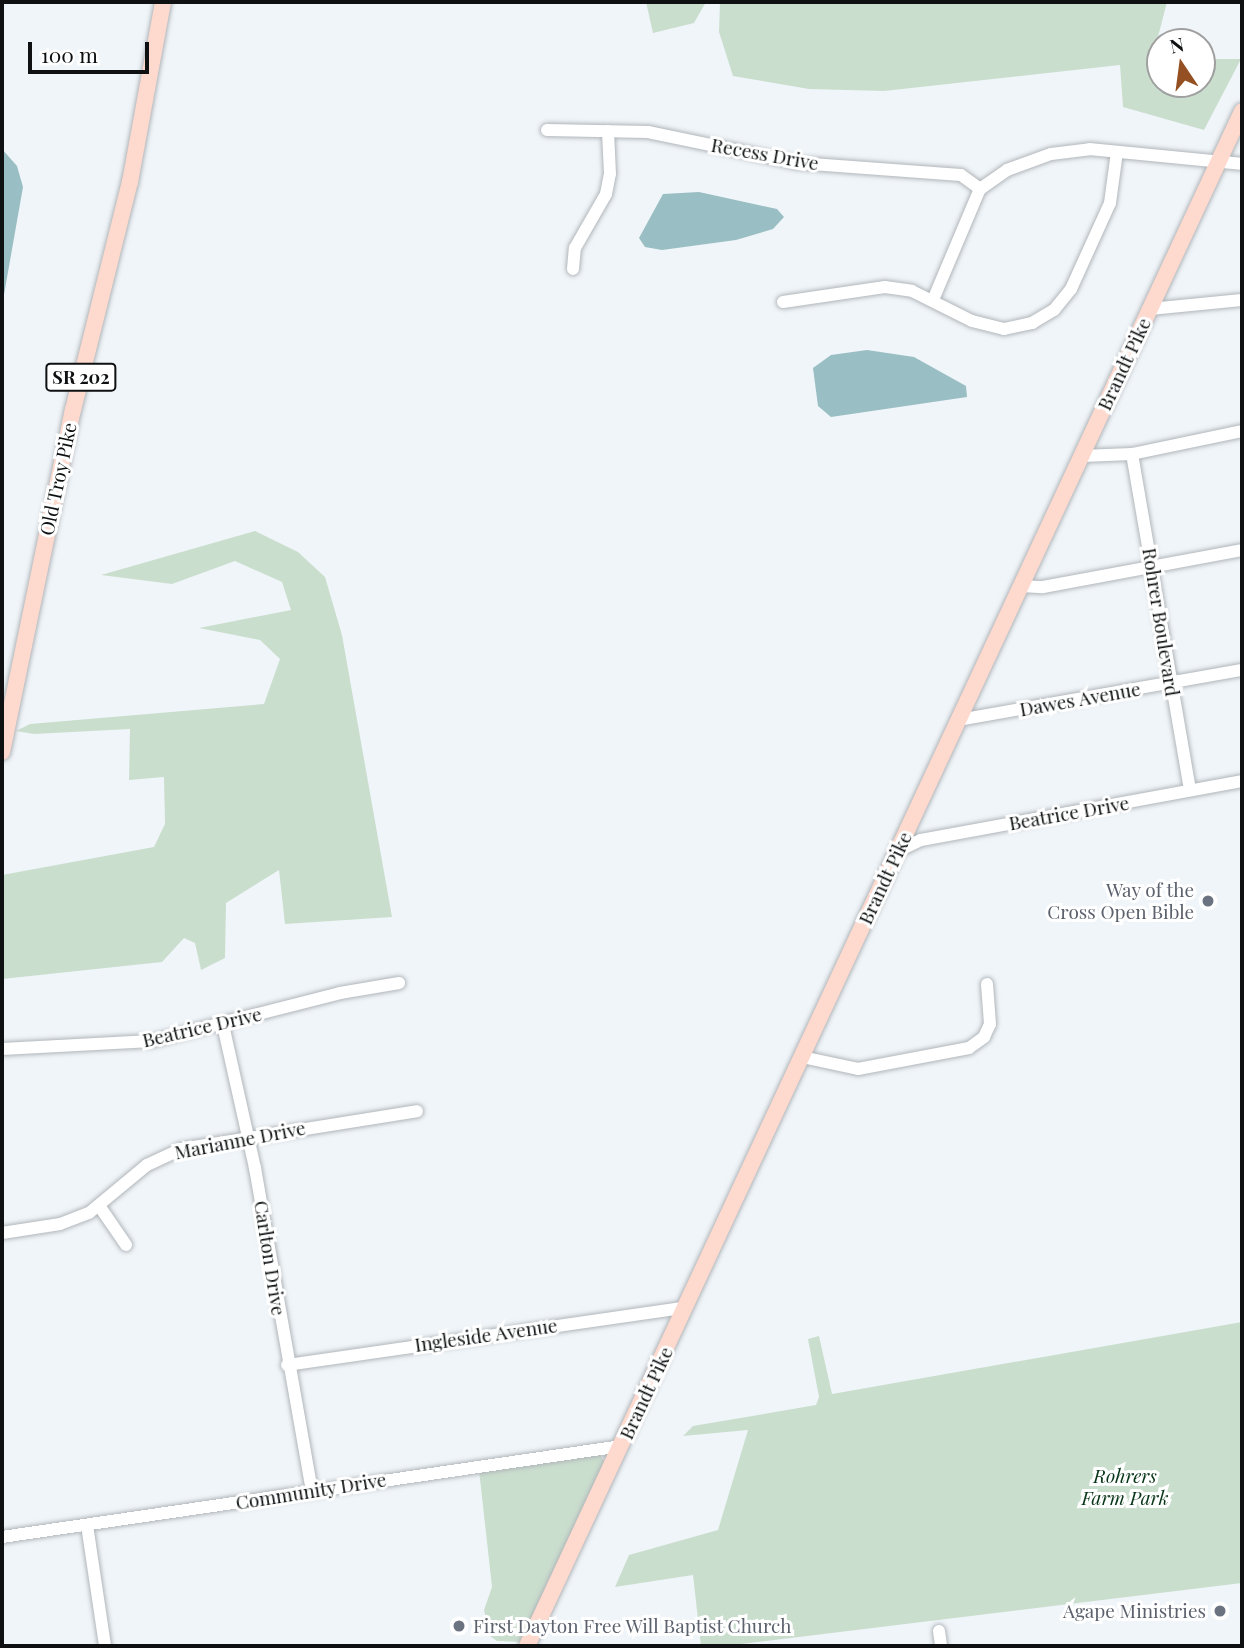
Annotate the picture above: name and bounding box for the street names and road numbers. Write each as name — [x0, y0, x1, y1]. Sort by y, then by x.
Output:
street label: Recess Drive — [709, 133, 821, 175]
street label: Brandt Pike — [1093, 314, 1155, 414]
road number: SR 202 — [44, 362, 118, 391]
street label: Old Troy Pike — [35, 420, 81, 538]
street label: Rohrer Boulevard — [1138, 546, 1184, 698]
street label: Dawes Avenue — [1017, 677, 1143, 721]
street label: Beatrice Drive — [1007, 791, 1131, 835]
street label: Brandt Pike — [854, 828, 916, 928]
street label: Beatrice Drive — [140, 1002, 264, 1052]
street label: Marianne Drive — [173, 1116, 307, 1164]
street label: Carlton Drive — [250, 1199, 290, 1317]
street label: Ingleside Avenue — [413, 1314, 559, 1356]
street label: Brandt Pike — [615, 1343, 677, 1443]
street label: Community Drive — [234, 1468, 388, 1514]

